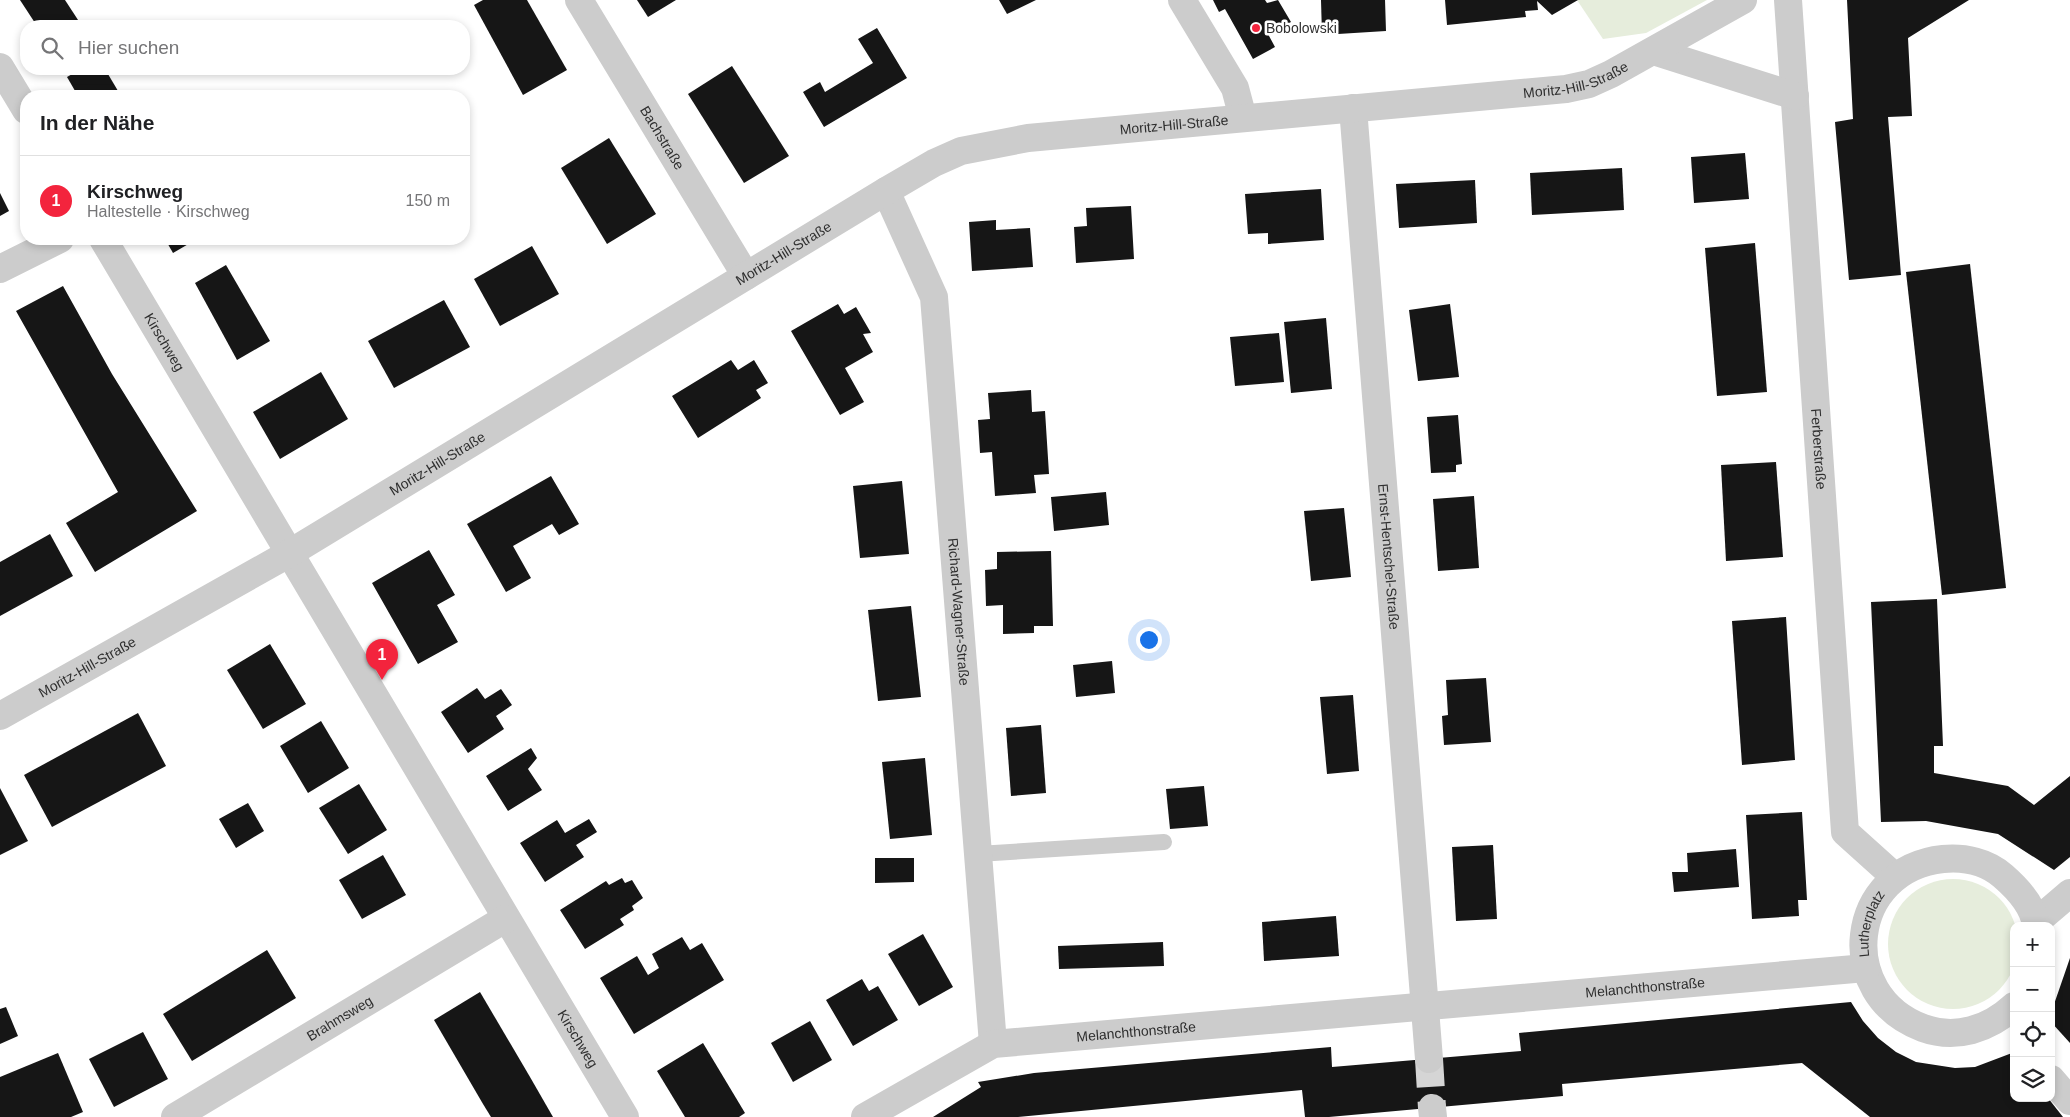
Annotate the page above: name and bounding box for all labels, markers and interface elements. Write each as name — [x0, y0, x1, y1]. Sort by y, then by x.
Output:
search box — [20, 20, 470, 75]
place label: Bobolowski — [1266, 20, 1337, 36]
marker: Bobolowski — [1250, 22, 1262, 34]
icon: search — [38, 34, 66, 62]
text: Hier suchen — [78, 37, 179, 58]
street label: Moritz-Hill-Straße — [1522, 58, 1631, 101]
street label: Bachstraße — [637, 103, 688, 173]
text: In der Nähe — [40, 111, 154, 134]
street label: Moritz-Hill-Straße — [1119, 112, 1229, 138]
text: Kirschweg — [87, 181, 183, 202]
text: 1 — [52, 192, 60, 209]
text: 150 m — [406, 192, 450, 209]
text: Haltestelle · Kirschweg — [87, 203, 250, 220]
street label: Moritz-Hill-Straße — [733, 218, 834, 288]
street label: Kirschweg — [141, 310, 188, 374]
street label: Ferberstraße — [1808, 408, 1830, 490]
street label: Moritz-Hill-Straße — [387, 428, 488, 499]
street label: Ernst-Hentschel-Straße — [1375, 483, 1403, 630]
street label: Richard-Wagner-Straße — [945, 537, 973, 686]
your location — [1136, 627, 1162, 653]
street label: Moritz-Hill-Straße — [36, 633, 139, 701]
pin: 1 — [366, 639, 398, 680]
street label: Lutherplatz — [1855, 887, 1888, 958]
map controls — [2010, 922, 2055, 1102]
button: + — [2010, 922, 2055, 967]
button: − — [2010, 967, 2055, 1012]
street label: Melanchthonstraße — [1585, 974, 1706, 1000]
street label: Brahmsweg — [304, 992, 375, 1044]
street label: Kirschweg — [554, 1007, 601, 1071]
button: locate — [2010, 1012, 2055, 1057]
street label: Melanchthonstraße — [1076, 1018, 1197, 1045]
button: layers — [2010, 1057, 2055, 1102]

